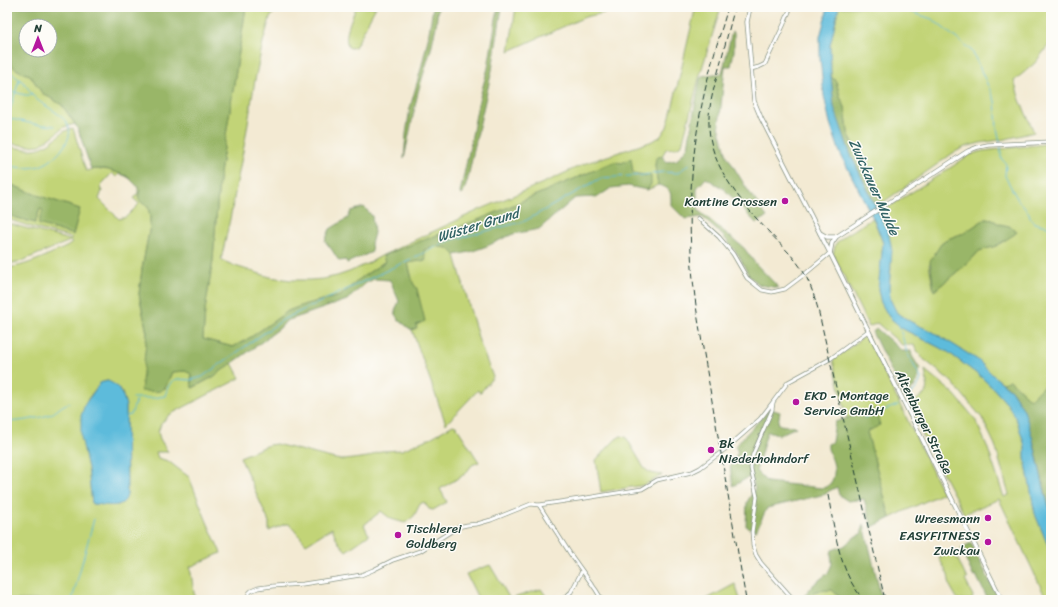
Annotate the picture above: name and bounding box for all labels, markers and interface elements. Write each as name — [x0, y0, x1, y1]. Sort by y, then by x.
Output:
north arrow — [18, 18, 58, 58]
text: N — [33, 19, 42, 38]
water label: Zwickauer Mulde — [841, 135, 907, 241]
place label: Kantine Crossen — [685, 190, 777, 213]
marker: Kantine Crossen — [780, 196, 790, 206]
water label: Wüster Grund — [434, 200, 525, 249]
street label: Altenburger Straße — [888, 365, 959, 479]
place label: EKD - Montage Service GmbH — [804, 384, 889, 422]
marker: EKD - Montage Service GmbH — [791, 397, 801, 407]
place label: Bk Niederhohndorf — [719, 432, 810, 470]
marker: Bk Niederhohndorf — [706, 445, 716, 455]
place label: Wreesmann — [915, 507, 980, 530]
marker: Wreesmann — [983, 513, 993, 523]
place label: Tischlerei Goldberg — [406, 517, 462, 555]
place label: EASYFITNESS Zwickau — [899, 524, 980, 562]
marker: Tischlerei Goldberg — [393, 530, 403, 540]
marker: EASYFITNESS Zwickau — [983, 537, 993, 547]

